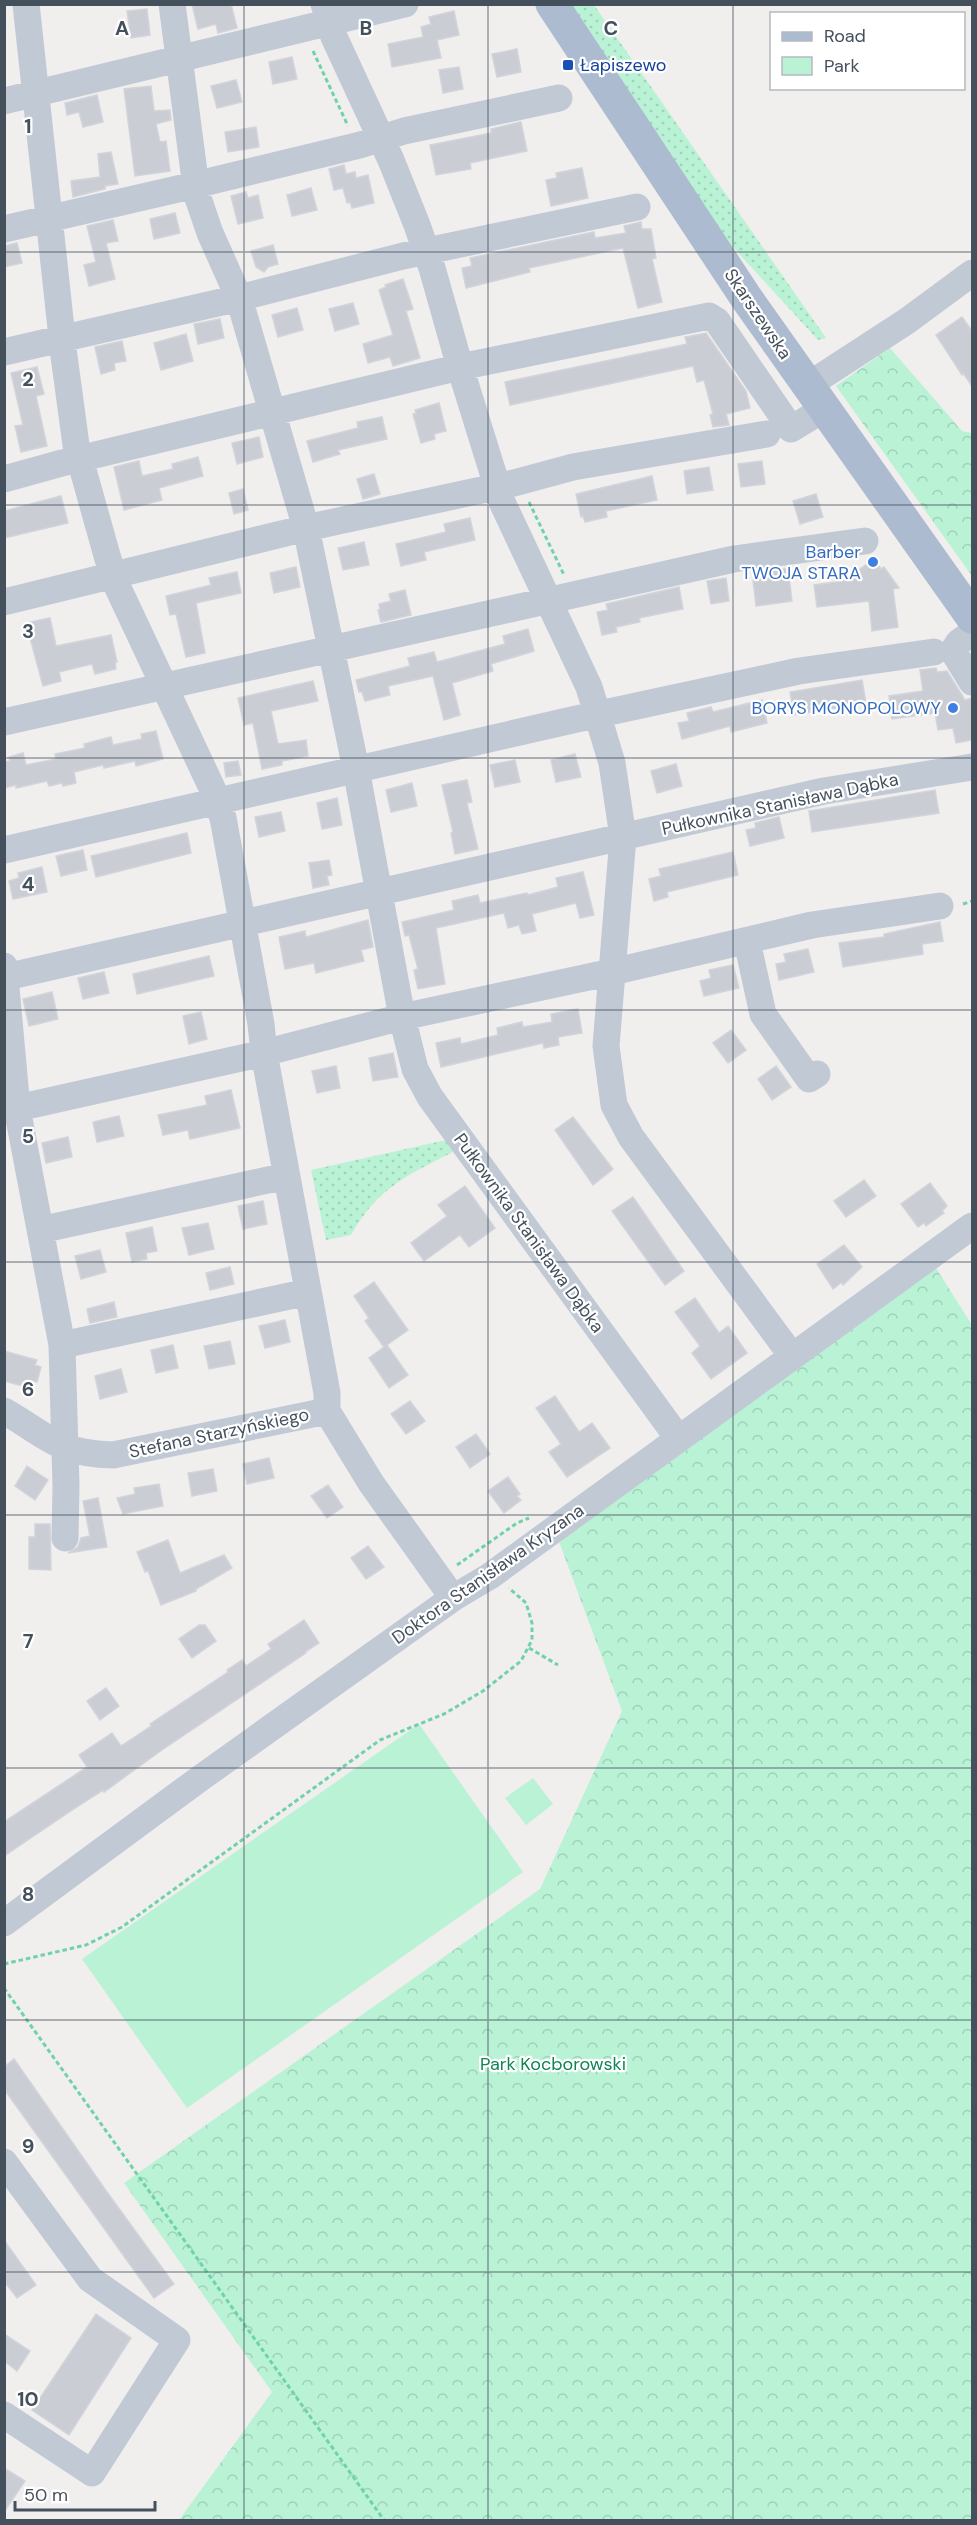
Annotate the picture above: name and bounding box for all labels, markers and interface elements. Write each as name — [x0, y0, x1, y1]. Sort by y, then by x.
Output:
legend — [770, 12, 965, 90]
text: A — [115, 15, 129, 41]
text: B — [360, 15, 372, 41]
text: C — [604, 15, 618, 41]
text: Road — [824, 24, 866, 48]
place label: Łapiszewo — [580, 53, 667, 77]
text: Park — [824, 54, 860, 78]
marker: Łapiszewo — [561, 58, 575, 72]
text: 1 — [24, 113, 32, 139]
street label: Skarszewska — [719, 264, 797, 364]
text: 2 — [22, 366, 34, 392]
place label: Barber TWOJA STARA — [741, 540, 861, 585]
marker: Barber TWOJA STARA — [866, 555, 880, 569]
text: 3 — [22, 618, 34, 644]
place label: BORYS MONOPOLOWY — [752, 696, 942, 720]
marker: BORYS MONOPOLOWY — [946, 701, 960, 715]
street label: Pułkownika Stanisława Dąbka — [659, 767, 901, 841]
text: 4 — [22, 871, 35, 897]
text: 5 — [22, 1123, 34, 1149]
street label: Pułkownika Stanisława Dąbka — [448, 1128, 610, 1338]
text: 6 — [22, 1376, 34, 1402]
street label: Stefana Starzyńskiego — [127, 1402, 311, 1464]
street label: Doktora Stanisława Kryzana — [387, 1498, 589, 1650]
text: 7 — [23, 1628, 34, 1654]
text: 8 — [22, 1881, 34, 1907]
park label: Park Kocborowski — [480, 2052, 626, 2076]
text: 9 — [22, 2133, 34, 2159]
text: 10 — [17, 2386, 39, 2412]
scale bar — [15, 2474, 154, 2512]
text: 50 m — [24, 2483, 68, 2507]

